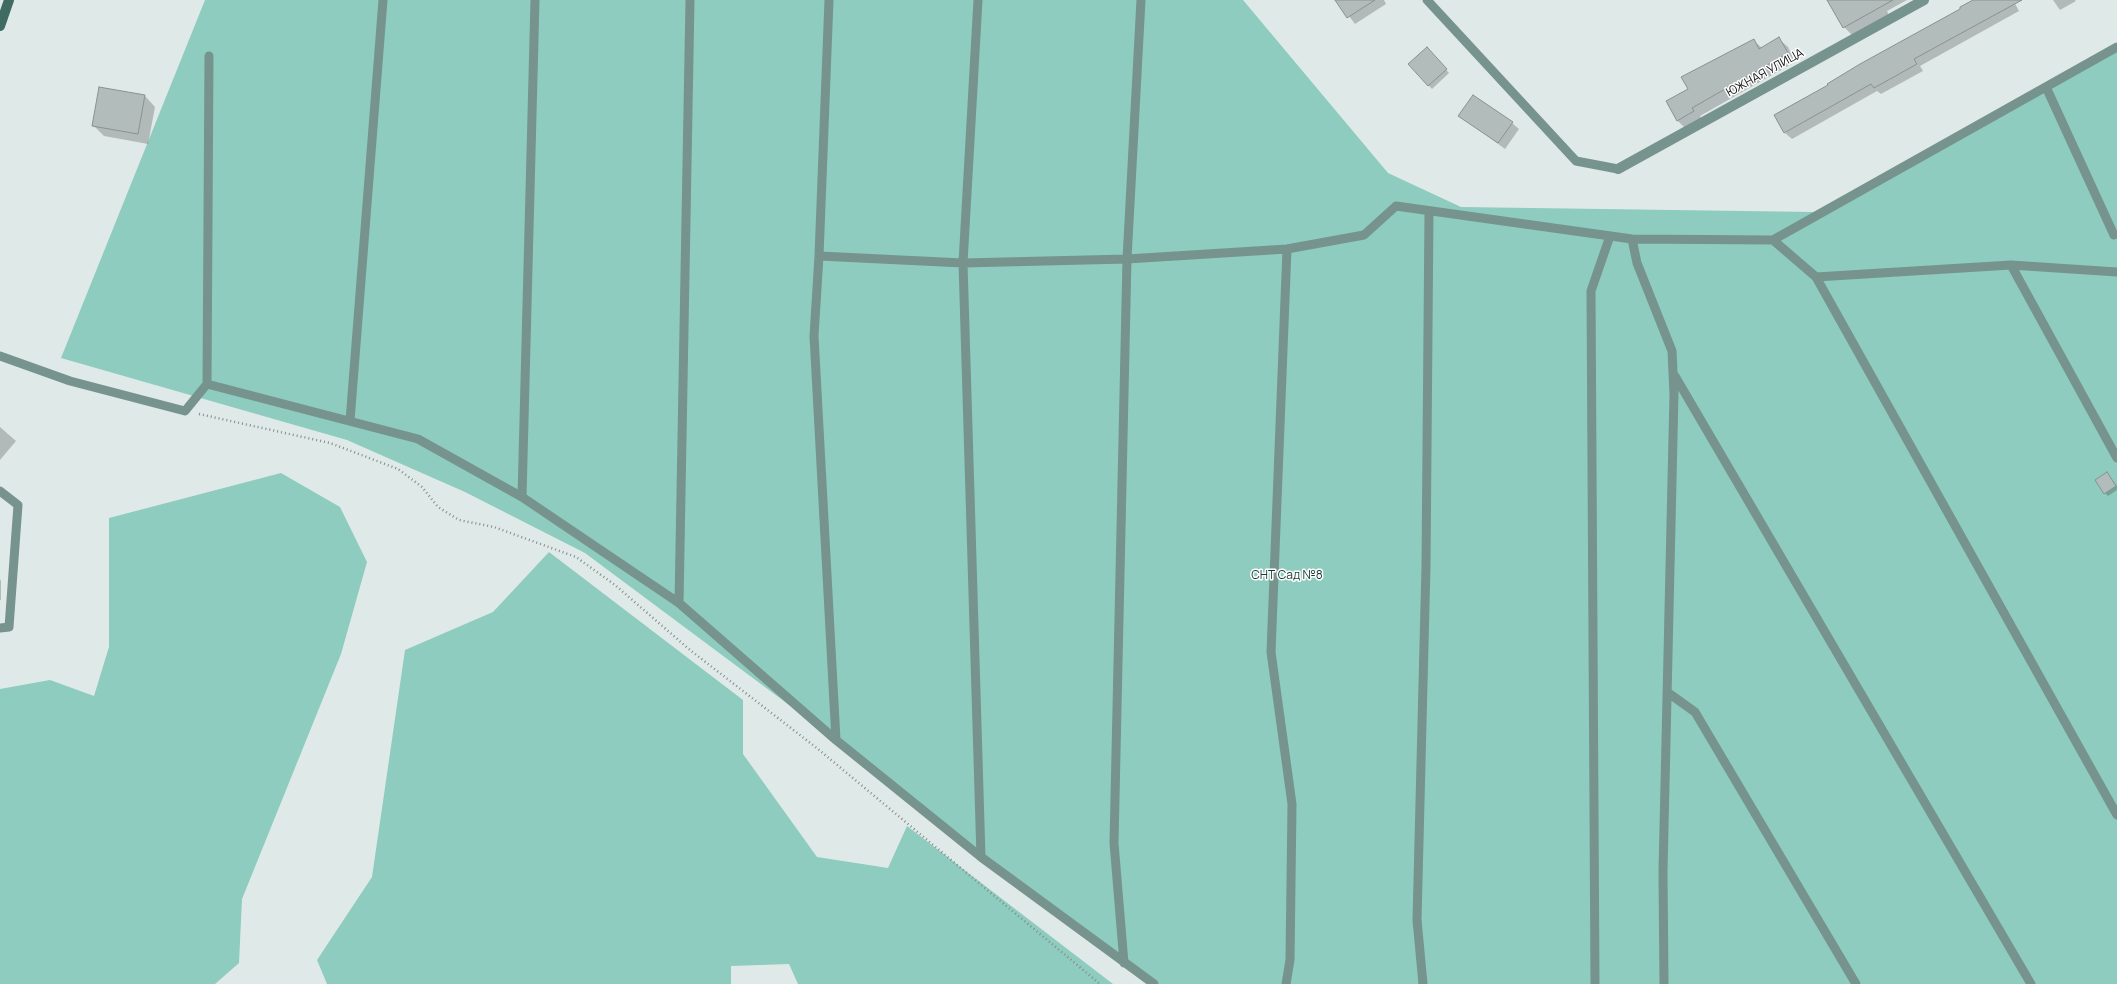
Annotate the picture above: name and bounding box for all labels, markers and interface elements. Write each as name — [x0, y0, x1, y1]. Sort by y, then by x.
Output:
street label: ЮЖНАЯ УЛИЦА — [1724, 46, 1806, 100]
park label: СНТ Сад №8 — [1251, 569, 1323, 583]

